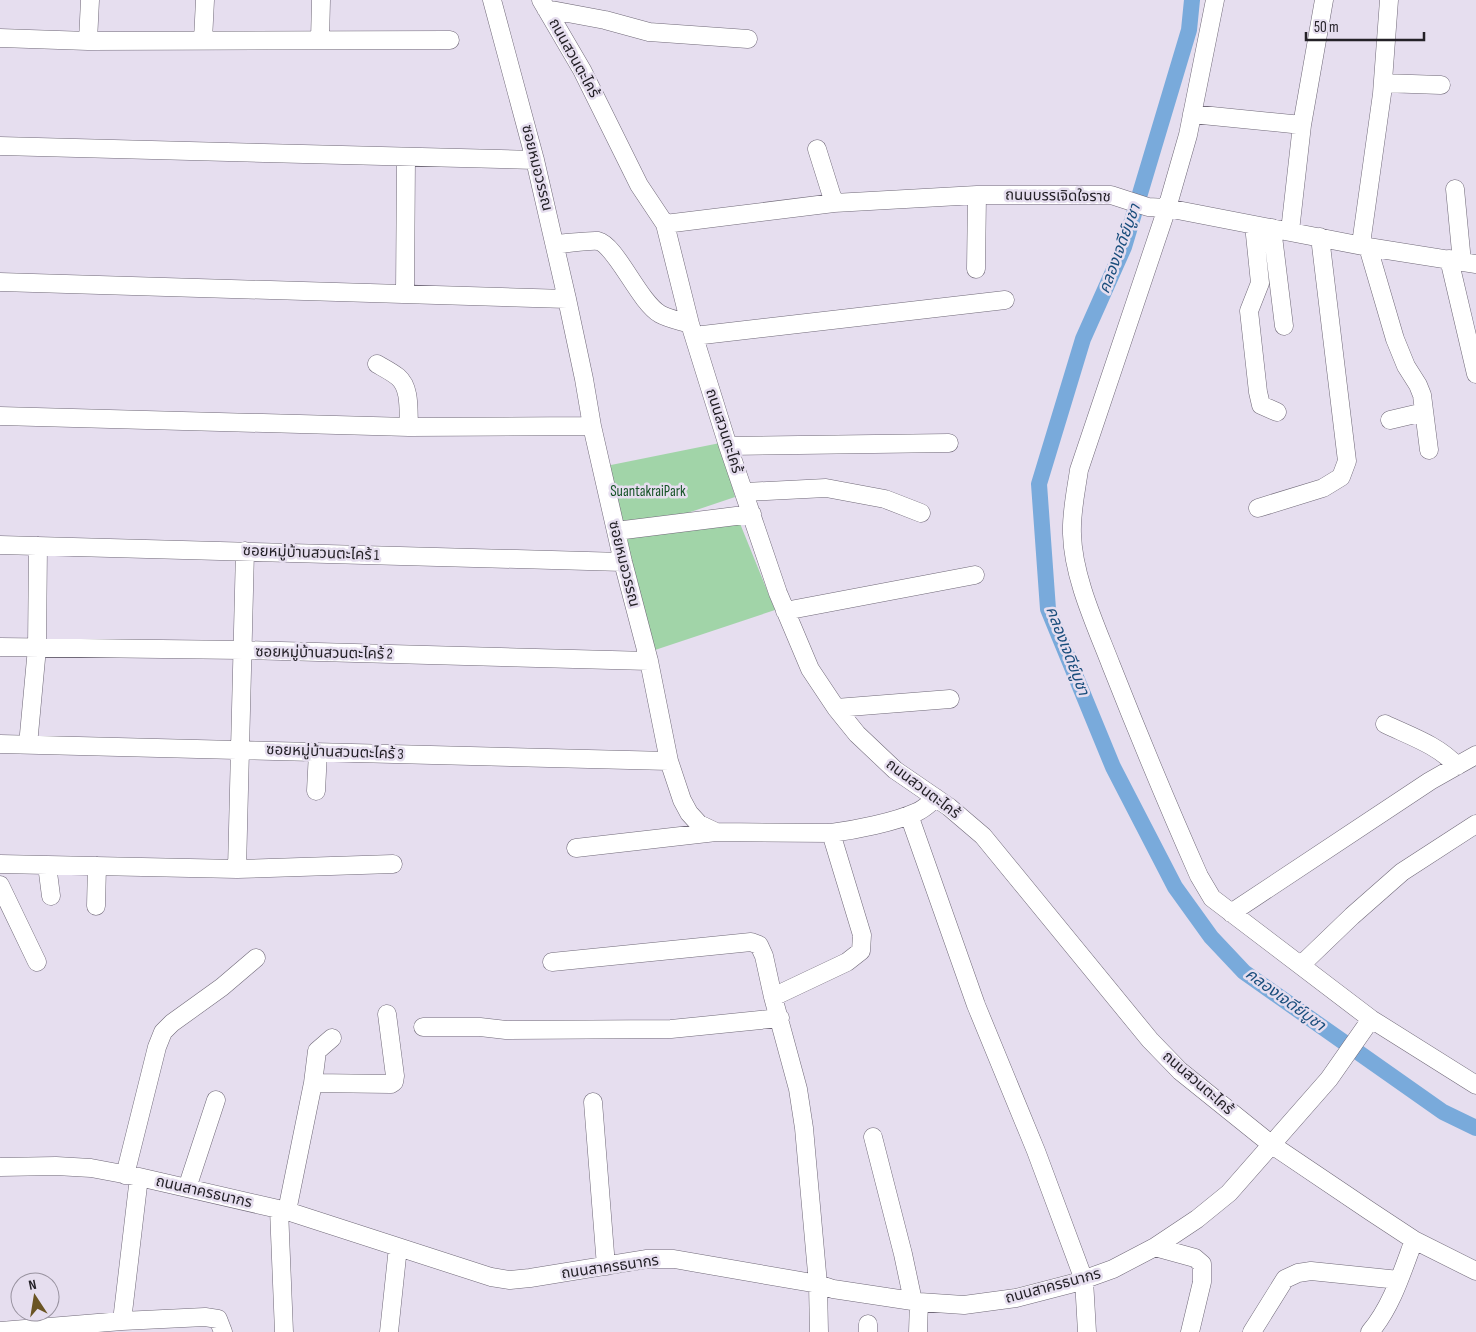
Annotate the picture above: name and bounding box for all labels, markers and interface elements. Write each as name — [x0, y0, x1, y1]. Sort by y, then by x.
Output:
scale bar — [1306, 10, 1424, 42]
street label: ถนนสวนตะไคร้ — [544, 15, 604, 102]
text: 50 m — [1314, 18, 1339, 37]
street label: ซอยหมอวรรณ — [517, 123, 557, 213]
street label: ถนนบรรเจิดใจราช — [1005, 186, 1111, 206]
water label: คลองเจดีย์บูชา — [1095, 200, 1145, 296]
street label: ถนนสวนตะไคร้ — [701, 386, 747, 477]
park label: SuantakraiPark — [610, 482, 686, 501]
street label: ซอยหมอวรรณ — [604, 519, 644, 609]
street label: ซอยหมู่บ้านสวนตะไคร้ 1 — [242, 541, 380, 565]
water label: คลองเจดีย์บูชา — [1041, 604, 1093, 700]
street label: ซอยหมู่บ้านสวนตะไคร้ 2 — [255, 642, 393, 664]
street label: ซอยหมู่บ้านสวนตะไคร้ 3 — [266, 740, 404, 764]
street label: ถนนสวนตะไคร้ — [882, 755, 964, 824]
water label: คลองเจดีย์บูชา — [1241, 965, 1330, 1036]
street label: ถนนสวนตะไคร้ — [1159, 1047, 1238, 1120]
street label: ถนนสาครธนากร — [154, 1172, 254, 1212]
street label: ถนนสาครธนากร — [560, 1251, 660, 1283]
street label: ถนนสาครธนากร — [1003, 1264, 1103, 1308]
north arrow — [10, 1272, 60, 1322]
text: N — [27, 1276, 38, 1294]

